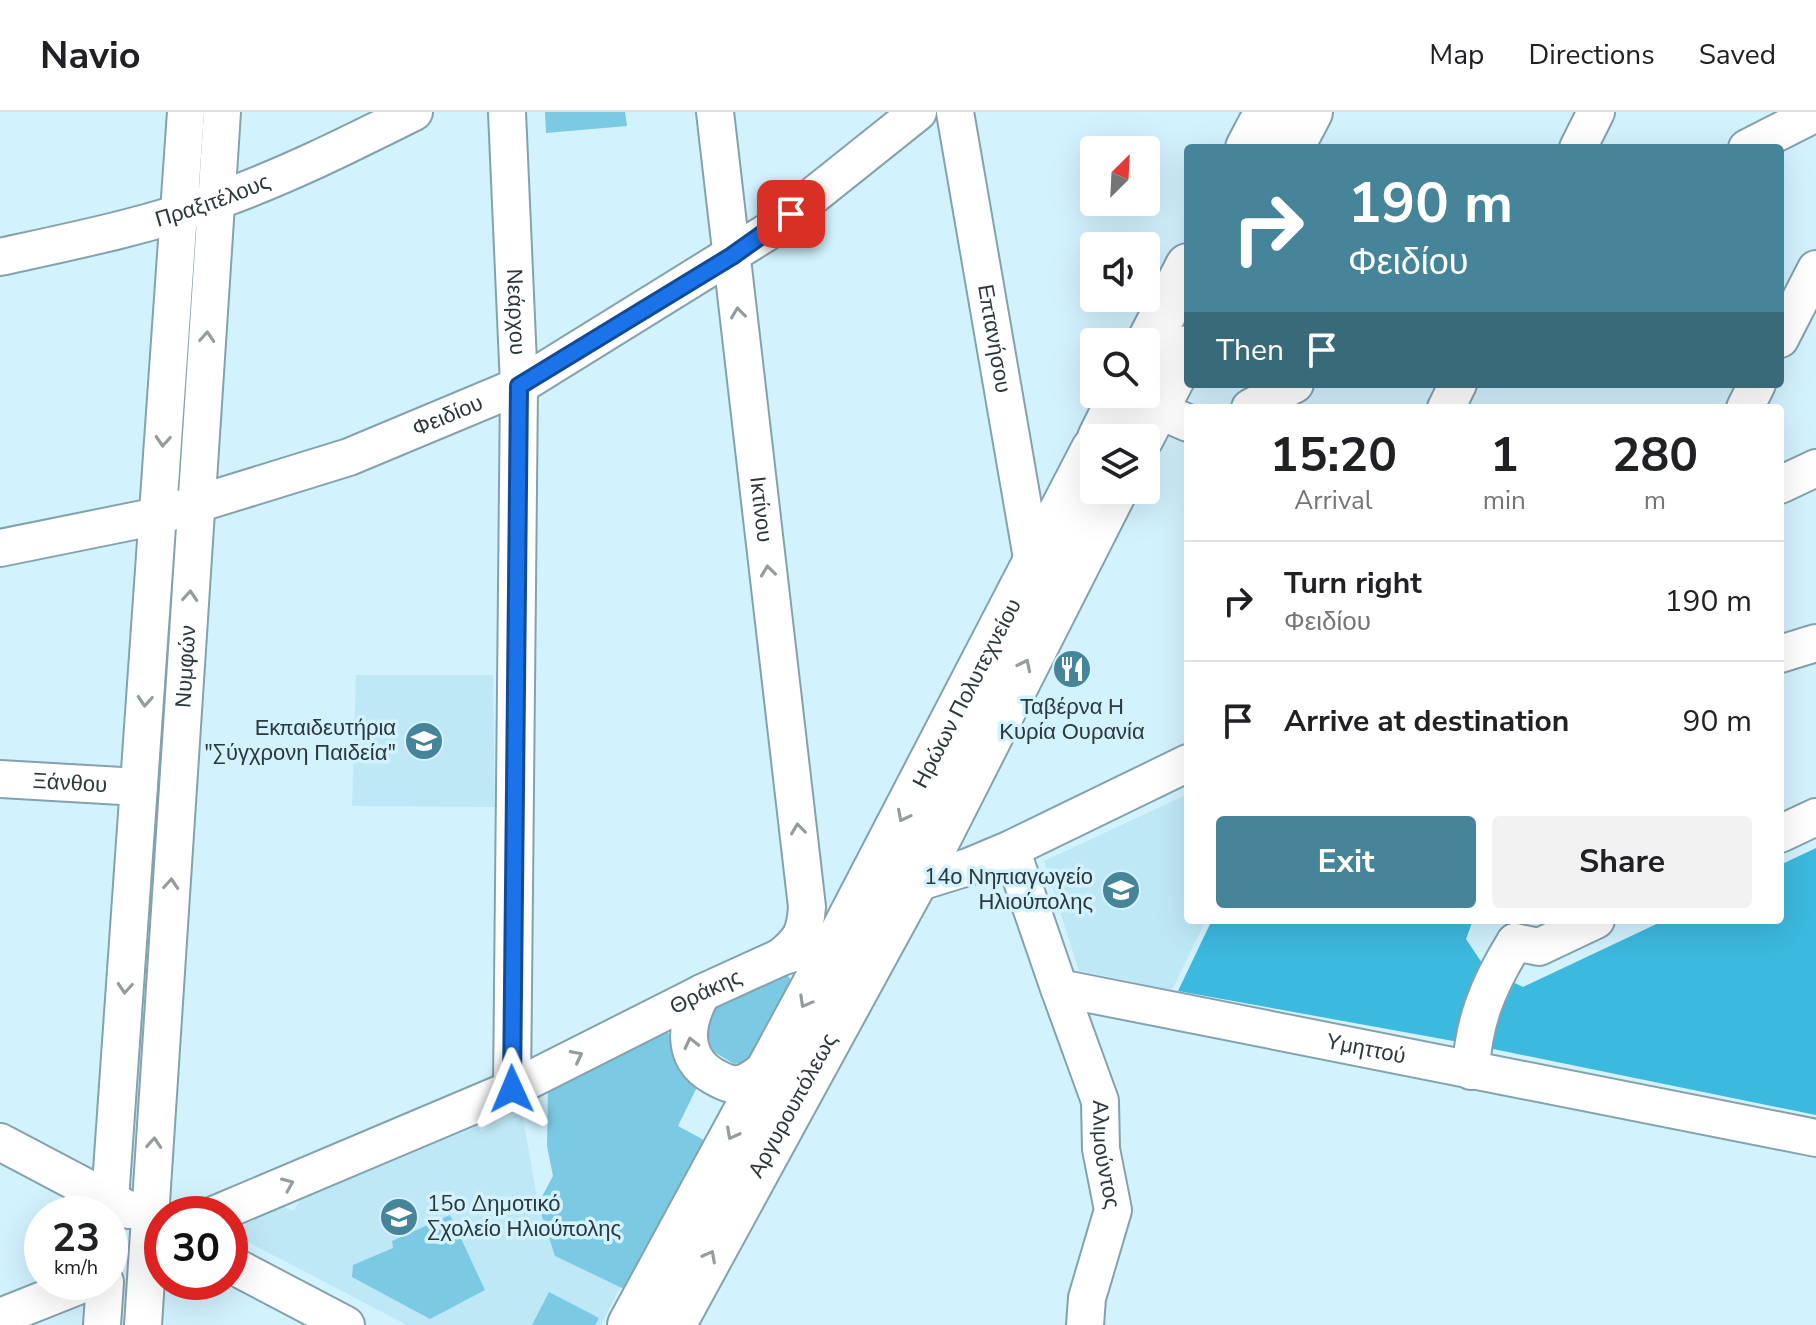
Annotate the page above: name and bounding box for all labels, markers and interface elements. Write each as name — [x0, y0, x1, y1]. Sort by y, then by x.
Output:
text: Navio — [40, 30, 141, 81]
text: Map — [1429, 36, 1484, 74]
text: Directions — [1528, 36, 1655, 74]
text: Saved — [1699, 36, 1776, 74]
north arrow — [1080, 136, 1160, 216]
map controls — [1080, 136, 1160, 504]
text: 190 m — [1348, 165, 1513, 242]
street label: Πραξιτέλους — [152, 167, 275, 235]
icon: right — [1216, 176, 1320, 280]
pin — [757, 180, 825, 248]
icon: arrive — [769, 192, 813, 236]
button: sound — [1080, 232, 1160, 312]
text: Φειδίου — [1348, 238, 1469, 287]
street label: Νεάρχου — [499, 268, 533, 356]
street label: Επτανήσου — [970, 282, 1018, 395]
one-way arrow — [730, 306, 747, 319]
button: search — [1080, 328, 1160, 408]
icon: arrive — [1300, 328, 1344, 372]
one-way arrow — [198, 330, 215, 343]
text: Then — [1216, 330, 1284, 371]
street label: Φειδίου — [408, 388, 487, 444]
text: 15:20 — [1270, 422, 1397, 488]
text: 1 — [1490, 422, 1519, 488]
text: 280 — [1612, 422, 1698, 488]
button: layers — [1080, 424, 1160, 504]
one-way arrow — [155, 435, 172, 448]
street label: Ικτίνου — [742, 475, 780, 544]
text: Arrival — [1294, 483, 1373, 518]
text: min — [1483, 483, 1526, 518]
text: m — [1644, 483, 1666, 518]
text: Turn right — [1284, 563, 1422, 604]
one-way arrow — [760, 564, 777, 577]
icon: right — [1216, 579, 1260, 623]
text: 190 m — [1665, 581, 1752, 622]
one-way arrow — [181, 589, 198, 602]
street label: Ηρώων Πολυτεχνείου — [905, 593, 1029, 793]
text: Φειδίου — [1284, 604, 1371, 639]
street label: Νυμφών — [168, 624, 204, 709]
restaurant icon: Ταβέρνα Η Κυρία Ουρανία — [1051, 648, 1093, 690]
one-way arrow — [1015, 659, 1031, 674]
place label: Ταβέρνα Η Κυρία Ουρανία — [999, 692, 1145, 747]
one-way arrow — [137, 695, 154, 708]
icon: arrive — [1216, 699, 1260, 743]
text: Arrive at destination — [1284, 701, 1569, 742]
text: 90 m — [1683, 701, 1752, 742]
place label: Εκπαιδευτήρια "Σύγχρονη Παιδεία" — [204, 713, 396, 768]
school or university icon: Εκπαιδευτήρια "Σύγχρονη Παιδεία" — [403, 720, 445, 762]
street label: Ξάνθου — [32, 766, 108, 800]
one-way arrow — [898, 808, 913, 823]
button: Exit — [1216, 816, 1476, 908]
button: Share — [1492, 816, 1752, 908]
one-way arrow — [790, 822, 807, 836]
place label: 14ο Νηπιαγωγείο Ηλιούπολης — [924, 862, 1093, 917]
school or university icon: 14ο Νηπιαγωγείο Ηλιούπολης — [1100, 869, 1142, 911]
one-way arrow — [162, 877, 179, 890]
street label: Θράκης — [665, 962, 746, 1022]
one-way arrow — [117, 982, 134, 995]
one-way arrow — [799, 994, 814, 1008]
street label: Υμηττού — [1324, 1026, 1408, 1071]
street label: Αργυρουπόλεως — [741, 1028, 844, 1183]
one-way arrow — [683, 1037, 700, 1050]
position arrow — [470, 1047, 554, 1131]
one-way arrow — [569, 1050, 584, 1066]
street label: Αλιμούντος — [1085, 1100, 1127, 1211]
one-way arrow — [727, 1126, 742, 1141]
one-way arrow — [145, 1136, 162, 1149]
one-way arrow — [280, 1177, 294, 1193]
place label: 15ο Δημοτικό Σχολείο Ηλιούπολης — [427, 1189, 621, 1244]
speed limit sign: 30 — [144, 1196, 248, 1300]
school or university icon: 15ο Δημοτικό Σχολείο Ηλιούπολης — [378, 1196, 420, 1238]
text: 23 — [52, 1211, 100, 1265]
one-way arrow — [700, 1251, 716, 1265]
text: km/h — [54, 1254, 98, 1281]

